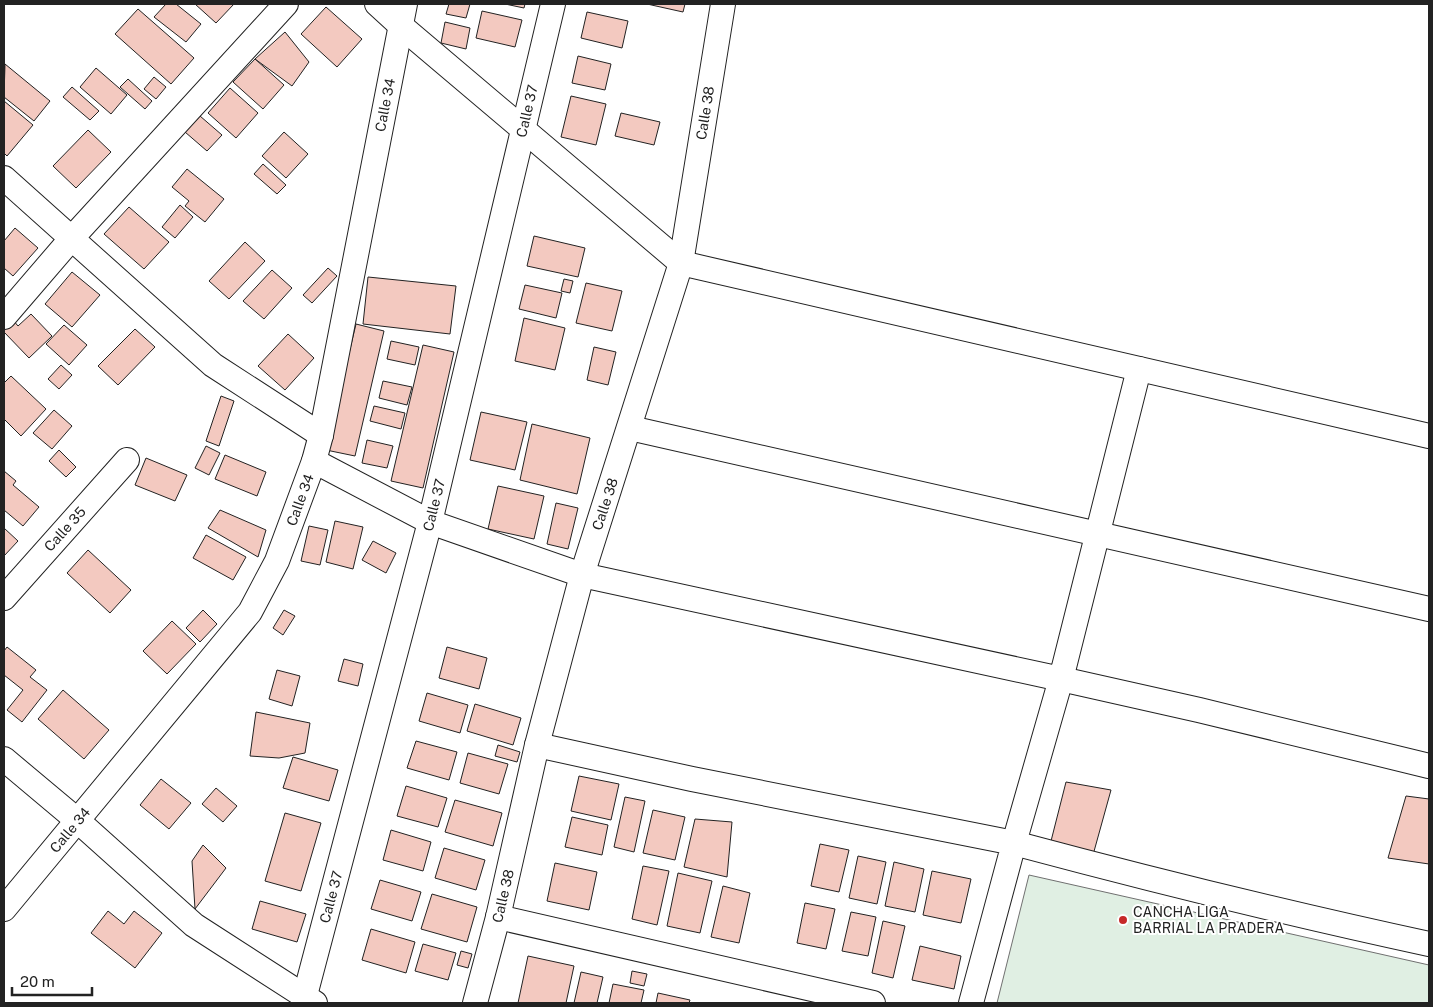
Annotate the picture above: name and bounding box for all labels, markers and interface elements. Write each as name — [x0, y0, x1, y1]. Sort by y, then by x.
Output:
street label: Calle 34 — [372, 77, 398, 133]
street label: Calle 37 — [513, 83, 541, 139]
street label: Calle 38 — [693, 85, 717, 141]
street label: Calle 34 — [283, 472, 317, 528]
street label: Calle 38 — [589, 476, 621, 532]
street label: Calle 37 — [420, 477, 448, 533]
street label: Calle 35 — [41, 503, 89, 555]
street label: Calle 34 — [47, 804, 94, 856]
street label: Calle 38 — [489, 868, 517, 924]
street label: Calle 37 — [316, 869, 346, 925]
place label: CANCHA LIGA BARRIAL LA PRADERA — [1133, 904, 1285, 936]
marker: CANCHA LIGA BARRIAL LA PRADERA — [1117, 914, 1129, 926]
scale bar — [12, 964, 92, 996]
text: 20 m — [20, 973, 55, 990]

